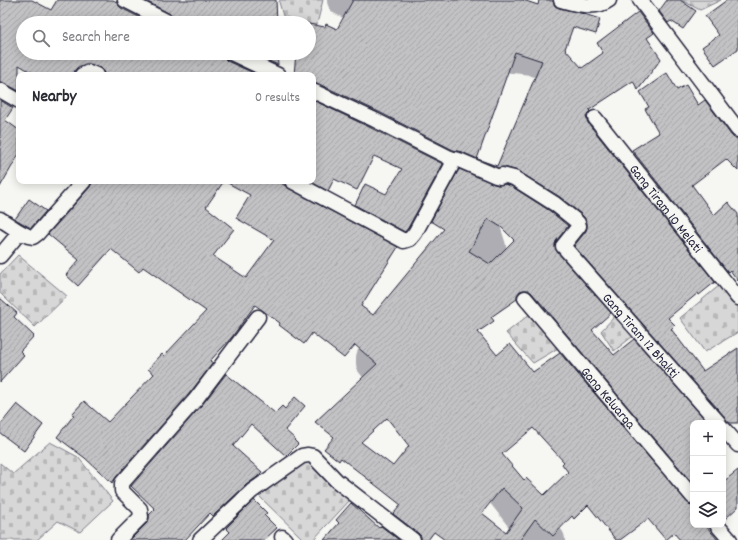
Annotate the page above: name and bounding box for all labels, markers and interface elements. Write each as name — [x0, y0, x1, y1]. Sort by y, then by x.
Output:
search box — [16, 16, 316, 60]
icon: search — [30, 27, 52, 49]
text: Search here — [62, 27, 130, 49]
text: Nearby — [32, 86, 76, 110]
text: 0 results — [255, 89, 300, 108]
street label: Gang Tiram 10 Melati — [623, 161, 707, 258]
street label: Gang Tiram 12 Bhakti — [597, 289, 683, 384]
street label: Gang Keluarga — [575, 363, 640, 434]
map controls — [690, 420, 726, 528]
button: + — [690, 420, 726, 456]
button: − — [690, 456, 726, 492]
button: layers — [690, 492, 726, 528]

